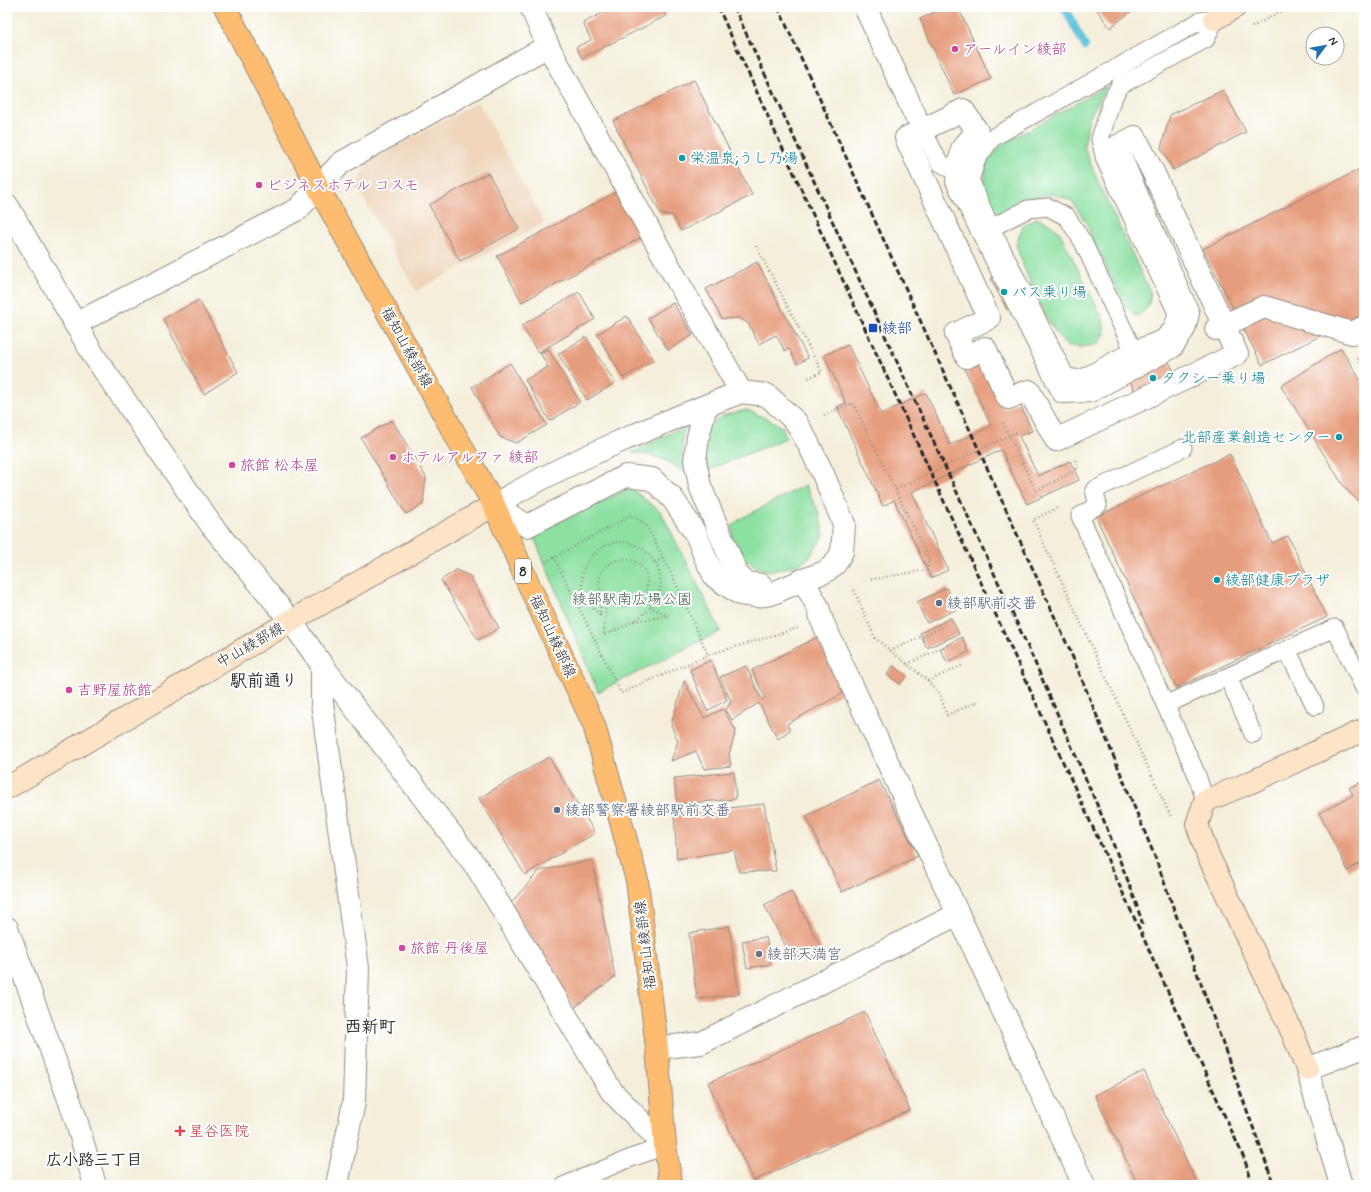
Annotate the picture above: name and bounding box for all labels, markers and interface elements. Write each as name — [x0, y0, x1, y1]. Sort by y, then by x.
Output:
north arrow — [1305, 26, 1345, 66]
text: N — [1325, 34, 1341, 48]
place label: アールイン綾部 — [963, 40, 1067, 60]
marker: アールイン綾部 — [950, 44, 960, 54]
place label: 栄温泉;うし乃湯 — [690, 149, 798, 169]
marker: 栄温泉;うし乃湯 — [677, 153, 687, 163]
place label: ビジネスホテル コスモ — [267, 176, 419, 196]
marker: ビジネスホテル コスモ — [254, 180, 264, 190]
place label: バス乗り場 — [1012, 283, 1087, 303]
marker: バス乗り場 — [999, 287, 1009, 297]
street label: 福知山綾部線 — [376, 303, 437, 392]
place label: 綾部 — [882, 319, 912, 339]
marker: 綾部 — [867, 322, 879, 334]
place label: タクシー乗り場 — [1161, 369, 1266, 389]
marker: タクシー乗り場 — [1148, 373, 1158, 383]
place label: 北部産業創造センター — [1182, 428, 1331, 448]
marker: 北部産業創造センター — [1334, 432, 1344, 442]
place label: ホテルアルファ 綾部 — [401, 448, 539, 468]
marker: ホテルアルファ 綾部 — [388, 452, 398, 462]
place label: 旅館 松本屋 — [240, 456, 319, 476]
marker: 旅館 松本屋 — [227, 460, 237, 470]
road number: 8 — [515, 559, 531, 583]
place label: 綾部健康プラザ — [1225, 571, 1330, 591]
marker: 綾部健康プラザ — [1212, 575, 1222, 585]
park label: 綾部駅南広場公園 — [572, 590, 692, 610]
street label: 福知山綾部線 — [524, 591, 580, 681]
place label: 綾部駅前交番 — [947, 594, 1037, 614]
marker: 綾部駅前交番 — [934, 598, 944, 608]
street label: 中山綾部線 — [213, 618, 288, 673]
district label: 駅前通り — [230, 670, 298, 692]
place label: 吉野屋旅館 — [77, 681, 152, 701]
marker: 吉野屋旅館 — [64, 685, 74, 695]
place label: 綾部警察署綾部駅前交番 — [565, 801, 730, 821]
marker: 綾部警察署綾部駅前交番 — [552, 805, 562, 815]
street label: 福知山綾部線 — [631, 899, 661, 991]
place label: 旅館 丹後屋 — [410, 939, 489, 959]
marker: 旅館 丹後屋 — [397, 943, 407, 953]
place label: 綾部天満宮 — [767, 945, 842, 965]
marker: 綾部天満宮 — [754, 949, 764, 959]
district label: 西新町 — [345, 1016, 396, 1038]
place label: 星谷医院 — [189, 1122, 249, 1142]
marker: 星谷医院 — [174, 1125, 186, 1137]
district label: 広小路三丁目 — [46, 1150, 142, 1171]

